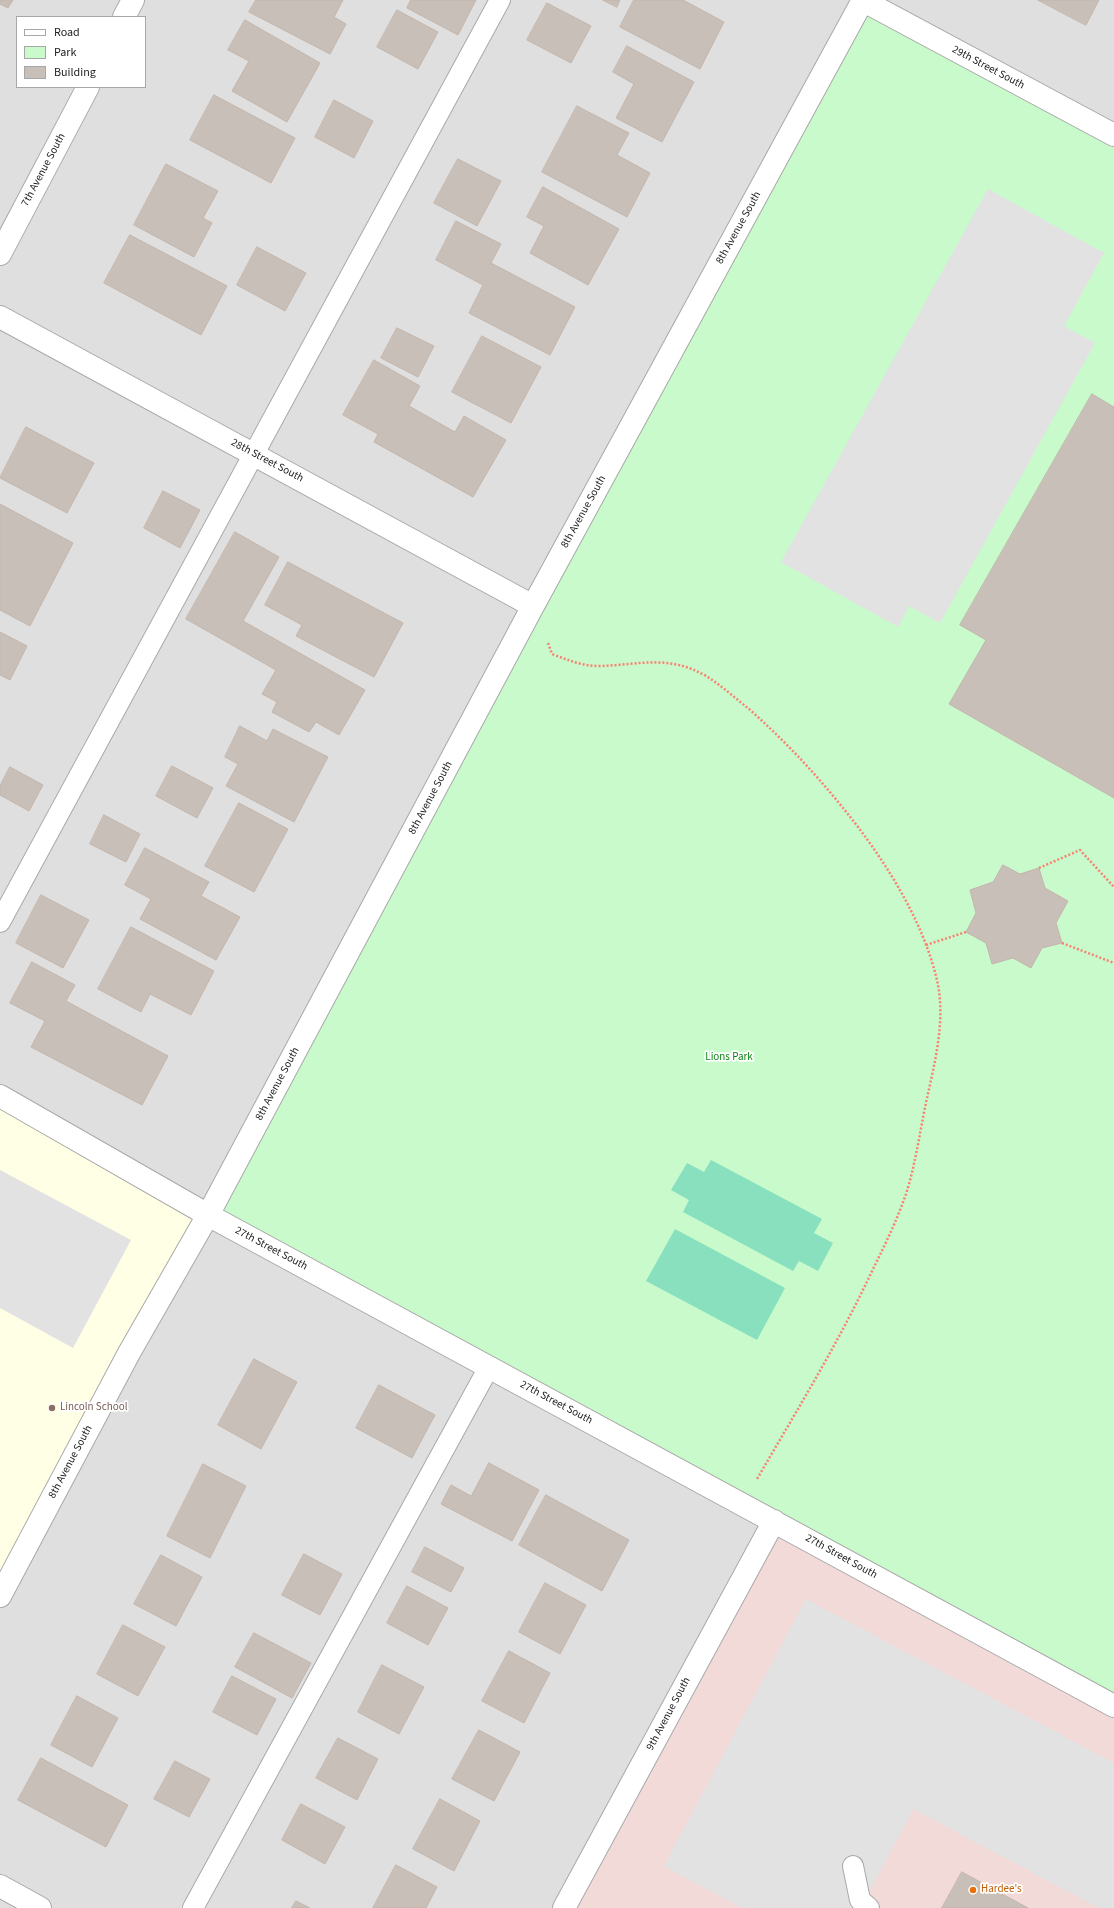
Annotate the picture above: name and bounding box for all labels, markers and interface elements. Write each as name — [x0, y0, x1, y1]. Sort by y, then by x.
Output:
legend — [16, 16, 146, 88]
text: Road — [54, 24, 80, 41]
street label: 29th Street South — [950, 43, 1026, 93]
text: Park — [54, 44, 76, 61]
text: Building — [54, 64, 96, 81]
street label: 7th Avenue South — [19, 131, 69, 209]
street label: 8th Avenue South — [714, 189, 764, 267]
street label: 28th Street South — [229, 436, 305, 486]
street label: 8th Avenue South — [559, 473, 609, 551]
street label: 8th Avenue South — [406, 759, 456, 837]
street label: 8th Avenue South — [253, 1045, 303, 1123]
park label: Lions Park — [705, 1051, 753, 1065]
street label: 27th Street South — [233, 1224, 309, 1274]
street label: 27th Street South — [518, 1378, 594, 1428]
place label: Lincoln School — [60, 1401, 127, 1415]
marker: Lincoln School — [47, 1403, 57, 1413]
street label: 8th Avenue South — [46, 1423, 96, 1501]
street label: 27th Street South — [803, 1532, 879, 1582]
street label: 9th Avenue South — [644, 1675, 694, 1753]
place label: Hardee's — [981, 1883, 1022, 1897]
marker: Hardee's — [968, 1885, 978, 1895]

